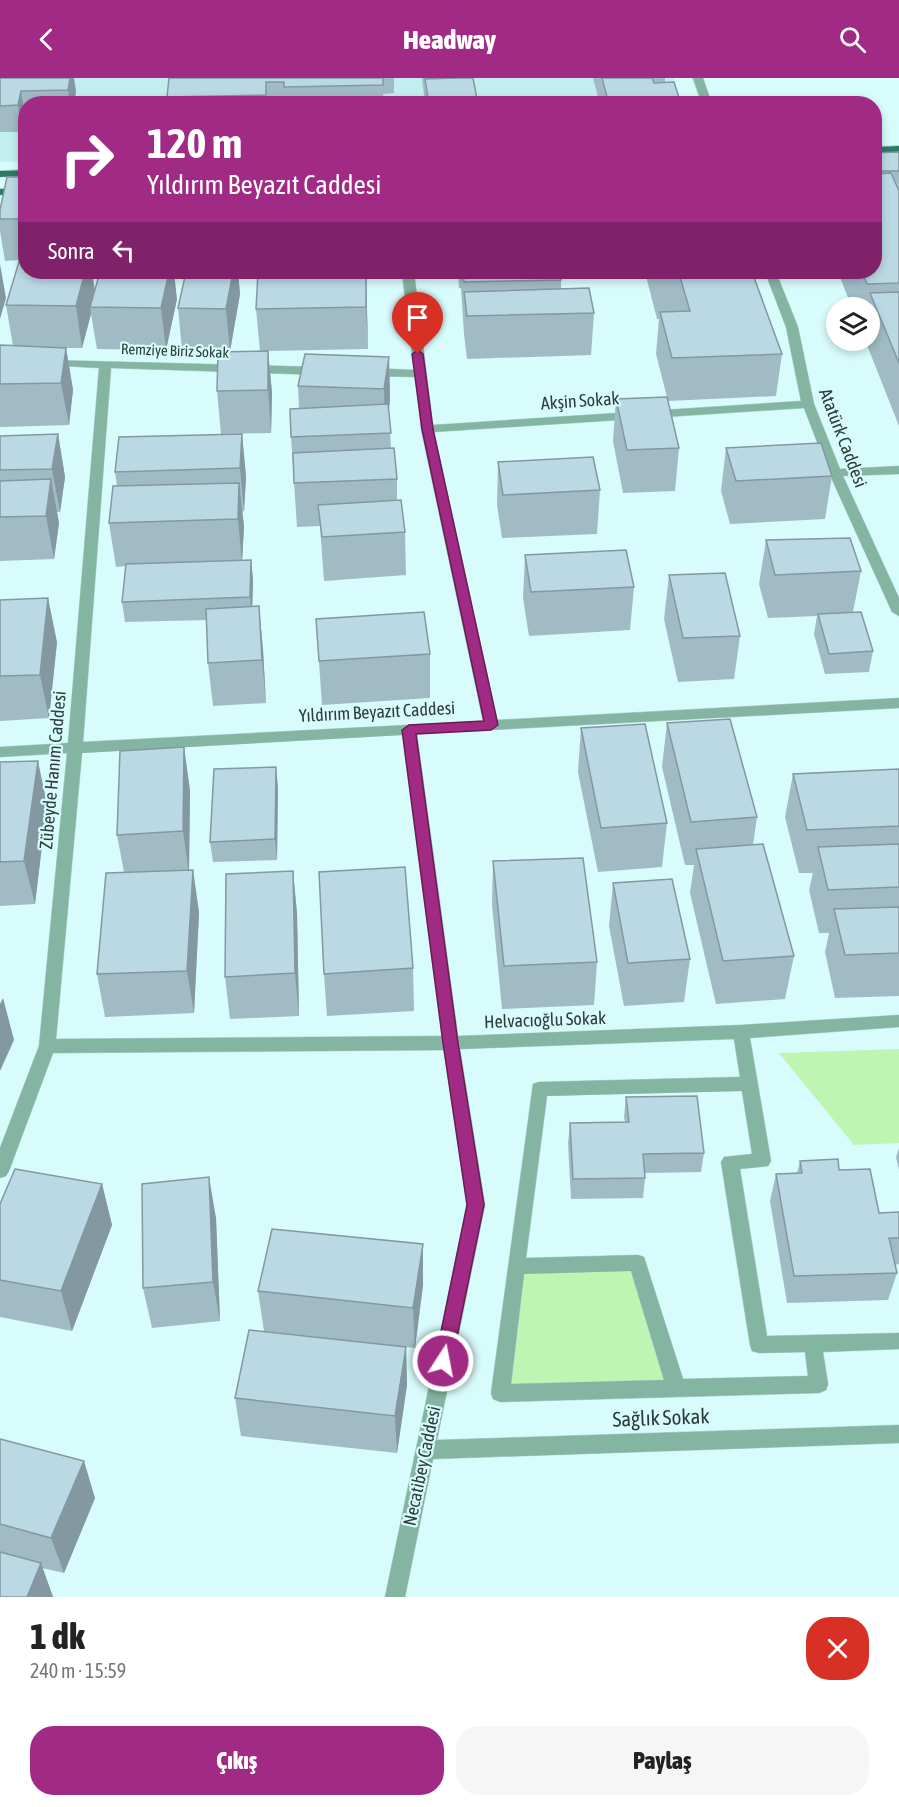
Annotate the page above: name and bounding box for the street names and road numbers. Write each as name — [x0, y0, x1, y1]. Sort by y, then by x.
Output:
street label: Remziye Biriz Sokak — [121, 340, 230, 361]
street label: Atatürk Caddesi — [815, 385, 872, 490]
street label: Akşin Sokak — [540, 387, 620, 414]
street label: Zübeyde Hanım Caddesi — [35, 690, 70, 850]
street label: Yıldırım Beyazıt Caddesi — [298, 697, 456, 726]
street label: Helvacıoğlu Sokak — [484, 1007, 606, 1032]
street label: Sağlık Sokak — [612, 1403, 710, 1431]
street label: Necatibey Caddesi — [399, 1404, 444, 1528]

